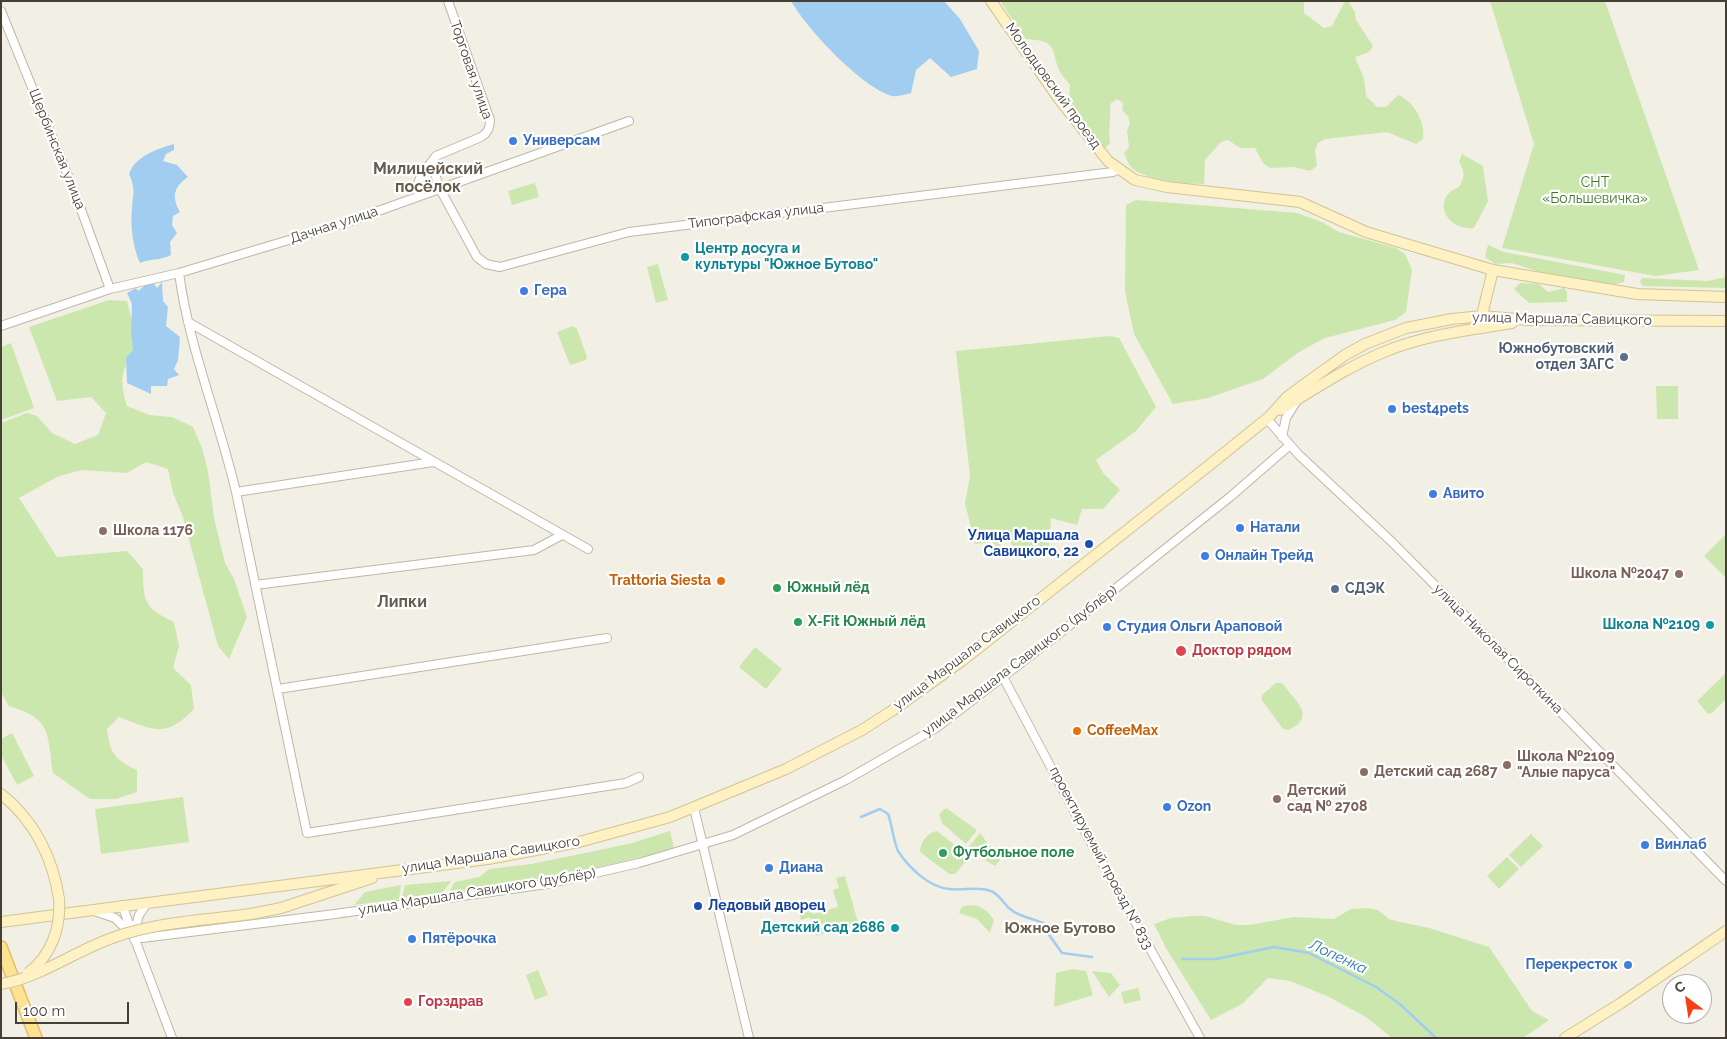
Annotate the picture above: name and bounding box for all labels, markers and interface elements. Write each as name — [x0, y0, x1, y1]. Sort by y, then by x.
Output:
street label: Торговая улица — [446, 18, 496, 122]
street label: Молодцовский проезд — [1002, 20, 1104, 152]
street label: Щербинская улица — [25, 86, 89, 212]
place label: Универсам — [523, 133, 600, 149]
marker: Универсам — [507, 135, 519, 147]
district label: Милицейский посёлок — [373, 159, 483, 197]
park label: СНТ «Большевичка» — [1542, 175, 1648, 208]
street label: Типографская улица — [687, 199, 825, 233]
street label: Дачная улица — [288, 203, 380, 247]
place label: Центр досуга и культуры "Южное Бутово" — [695, 241, 878, 274]
marker: Центр досуга и культуры "Южное Бутово" — [679, 251, 691, 263]
place label: Гера — [534, 283, 567, 299]
marker: Гера — [518, 285, 530, 297]
street label: улица Маршала Савицкого — [1472, 309, 1652, 329]
place label: Южнобутовский отдел ЗАГС — [1498, 341, 1614, 374]
marker: Южнобутовский отдел ЗАГС — [1618, 351, 1630, 363]
place label: best4pets — [1402, 401, 1469, 417]
marker: best4pets — [1386, 403, 1398, 415]
place label: Авито — [1443, 486, 1484, 502]
marker: Авито — [1427, 488, 1439, 500]
place label: Натали — [1250, 520, 1300, 536]
marker: Натали — [1234, 522, 1246, 534]
place label: Школа 1176 — [113, 523, 193, 539]
marker: Школа 1176 — [97, 525, 109, 537]
place label: Улица Маршала Савицкого, 22 — [968, 528, 1079, 560]
marker: Улица Маршала Савицкого, 22 — [1083, 538, 1095, 550]
place label: Онлайн Трейд — [1215, 548, 1313, 564]
marker: Онлайн Трейд — [1199, 550, 1211, 562]
place label: Школа №2047 — [1571, 566, 1669, 582]
marker: Школа №2047 — [1673, 568, 1685, 580]
place label: Trattoria Siesta — [609, 573, 711, 589]
marker: Trattoria Siesta — [715, 575, 727, 587]
place label: Южный лёд — [787, 580, 870, 596]
place label: СДЭК — [1345, 581, 1385, 597]
street label: улица Николая Сироткина — [1430, 581, 1566, 717]
marker: Южный лёд — [771, 582, 783, 594]
street label: улица Маршала Савицкого (дублёр) — [919, 582, 1121, 740]
marker: СДЭК — [1329, 583, 1341, 595]
district label: Липки — [377, 592, 427, 612]
street label: улица Маршала Савицкого — [890, 592, 1044, 714]
place label: X-Fit Южный лёд — [808, 614, 926, 630]
marker: X-Fit Южный лёд — [792, 616, 804, 628]
place label: Школа №2109 — [1602, 617, 1700, 633]
place label: Студия Ольги Араповой — [1117, 619, 1282, 635]
marker: Школа №2109 — [1704, 619, 1716, 631]
marker: Студия Ольги Араповой — [1101, 621, 1113, 633]
place label: Доктор рядом — [1192, 643, 1291, 659]
marker: Доктор рядом — [1174, 644, 1188, 658]
place label: CoffeeMax — [1087, 723, 1158, 739]
marker: CoffeeMax — [1071, 725, 1083, 737]
place label: Школа №2109 "Алые паруса" — [1517, 749, 1615, 782]
marker: Школа №2109 "Алые паруса" — [1501, 759, 1513, 771]
street label: проектируемый проезд № 833 — [1046, 764, 1156, 952]
place label: Детский сад 2687 — [1374, 764, 1498, 780]
marker: Детский сад 2687 — [1358, 766, 1370, 778]
place label: Детский сад № 2708 — [1287, 783, 1367, 816]
marker: Детский сад № 2708 — [1271, 793, 1283, 805]
place label: Ozon — [1177, 799, 1211, 815]
marker: Ozon — [1161, 801, 1173, 813]
street label: улица Маршала Савицкого — [401, 833, 581, 877]
place label: Винлаб — [1655, 837, 1707, 853]
marker: Винлаб — [1639, 839, 1651, 851]
place label: Футбольное поле — [953, 845, 1074, 861]
marker: Футбольное поле — [937, 847, 949, 859]
place label: Диана — [779, 860, 823, 876]
marker: Диана — [763, 862, 775, 874]
street label: улица Маршала Савицкого (дублёр) — [357, 865, 597, 919]
place label: Ледовый дворец — [708, 898, 826, 914]
marker: Ледовый дворец — [692, 900, 704, 912]
district label: Южное Бутово — [1004, 919, 1116, 937]
place label: Детский сад 2686 — [761, 920, 885, 936]
marker: Детский сад 2686 — [889, 922, 901, 934]
place label: Пятёрочка — [422, 931, 496, 947]
marker: Пятёрочка — [406, 933, 418, 945]
water label: Лопенка — [1306, 936, 1370, 978]
place label: Перекресток — [1526, 957, 1618, 973]
marker: Перекресток — [1622, 959, 1634, 971]
north arrow — [1662, 974, 1712, 1024]
text: С — [1672, 978, 1688, 996]
scale bar — [18, 992, 131, 1024]
place label: Горздрав — [418, 994, 484, 1010]
marker: Горздрав — [402, 996, 414, 1008]
text: 100 m — [23, 1002, 65, 1020]

